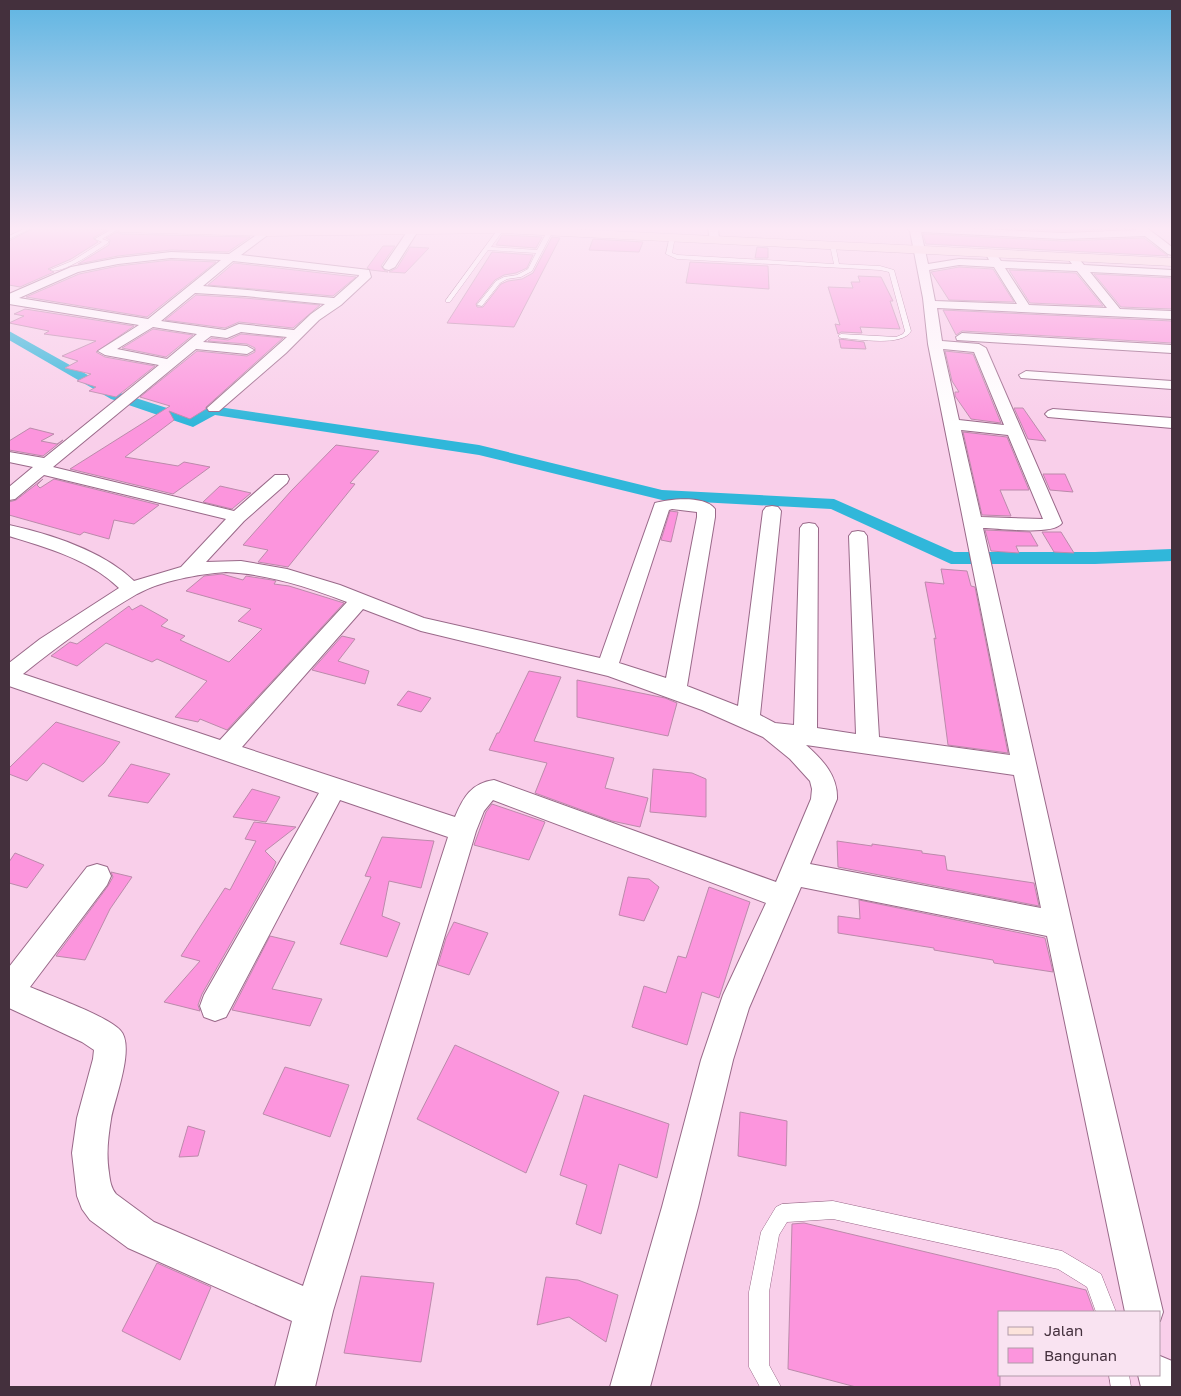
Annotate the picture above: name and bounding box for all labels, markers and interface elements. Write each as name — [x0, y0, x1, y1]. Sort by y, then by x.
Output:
legend — [998, 1311, 1161, 1376]
text: Jalan — [1044, 1321, 1083, 1339]
text: Bangunan — [1044, 1346, 1117, 1364]

